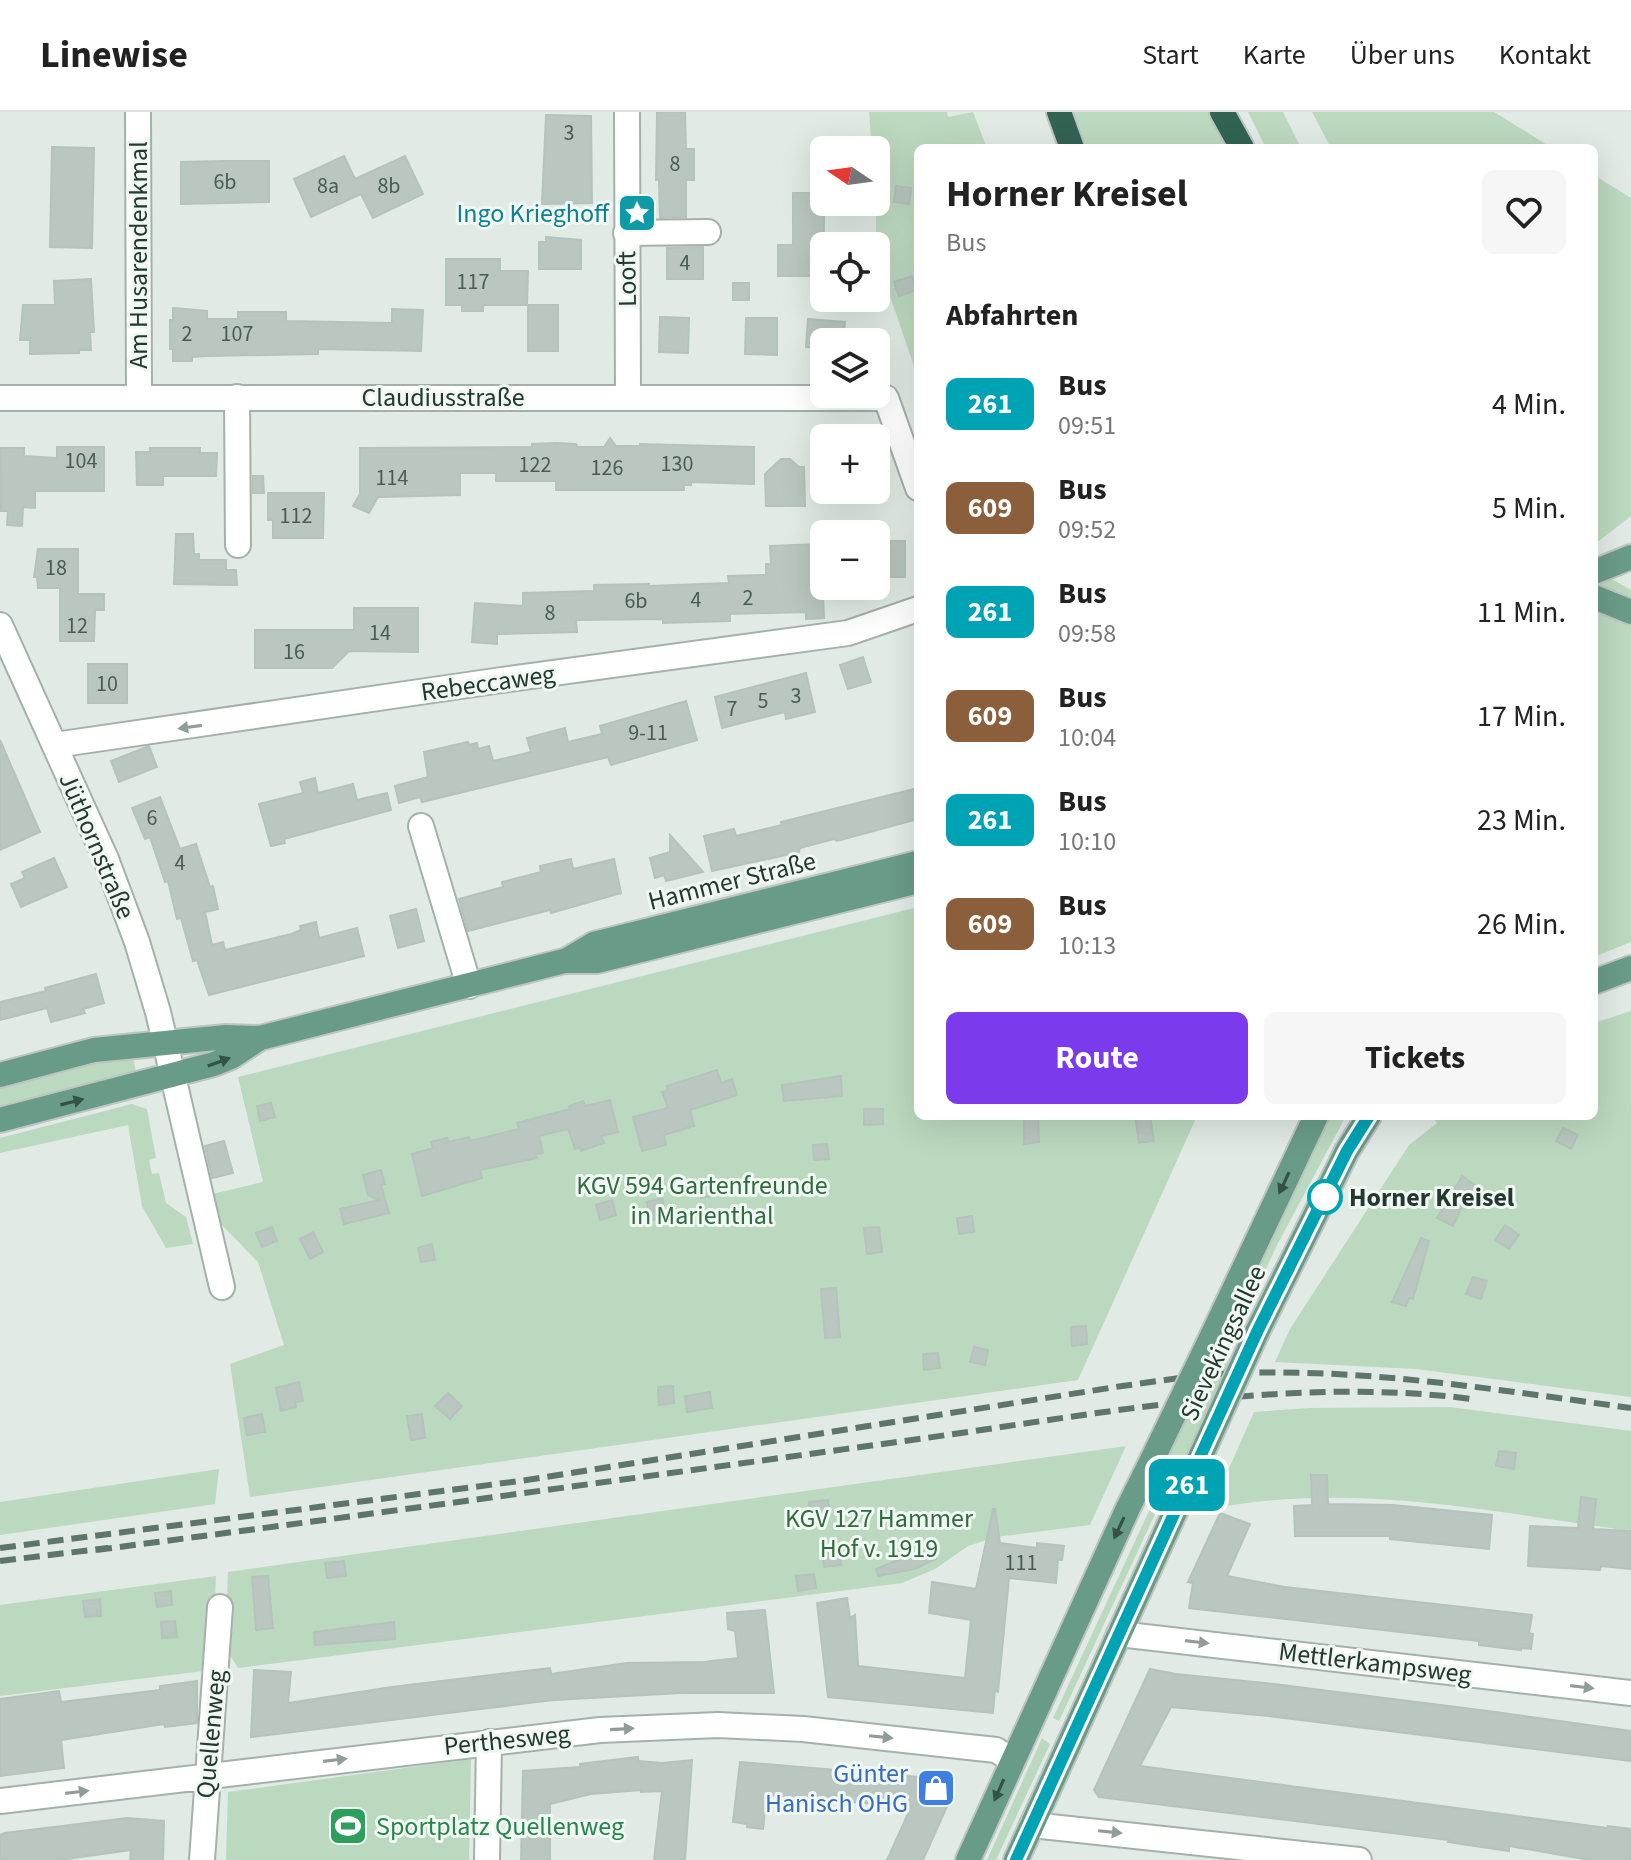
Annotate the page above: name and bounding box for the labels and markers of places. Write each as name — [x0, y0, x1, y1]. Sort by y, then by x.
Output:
place icon: Ingo Krieghoff — [616, 192, 658, 234]
place label: Ingo Krieghoff — [457, 195, 610, 232]
place label: Horner Kreisel — [1349, 1179, 1515, 1216]
marker: Horner Kreisel — [1308, 1180, 1342, 1214]
place label: Günter Hanisch OHG — [765, 1755, 909, 1822]
shop icon: Günter Hanisch OHG — [915, 1767, 957, 1809]
sports icon: Sportplatz Quellenweg — [327, 1805, 369, 1847]
place label: Sportplatz Quellenweg — [376, 1808, 624, 1845]

